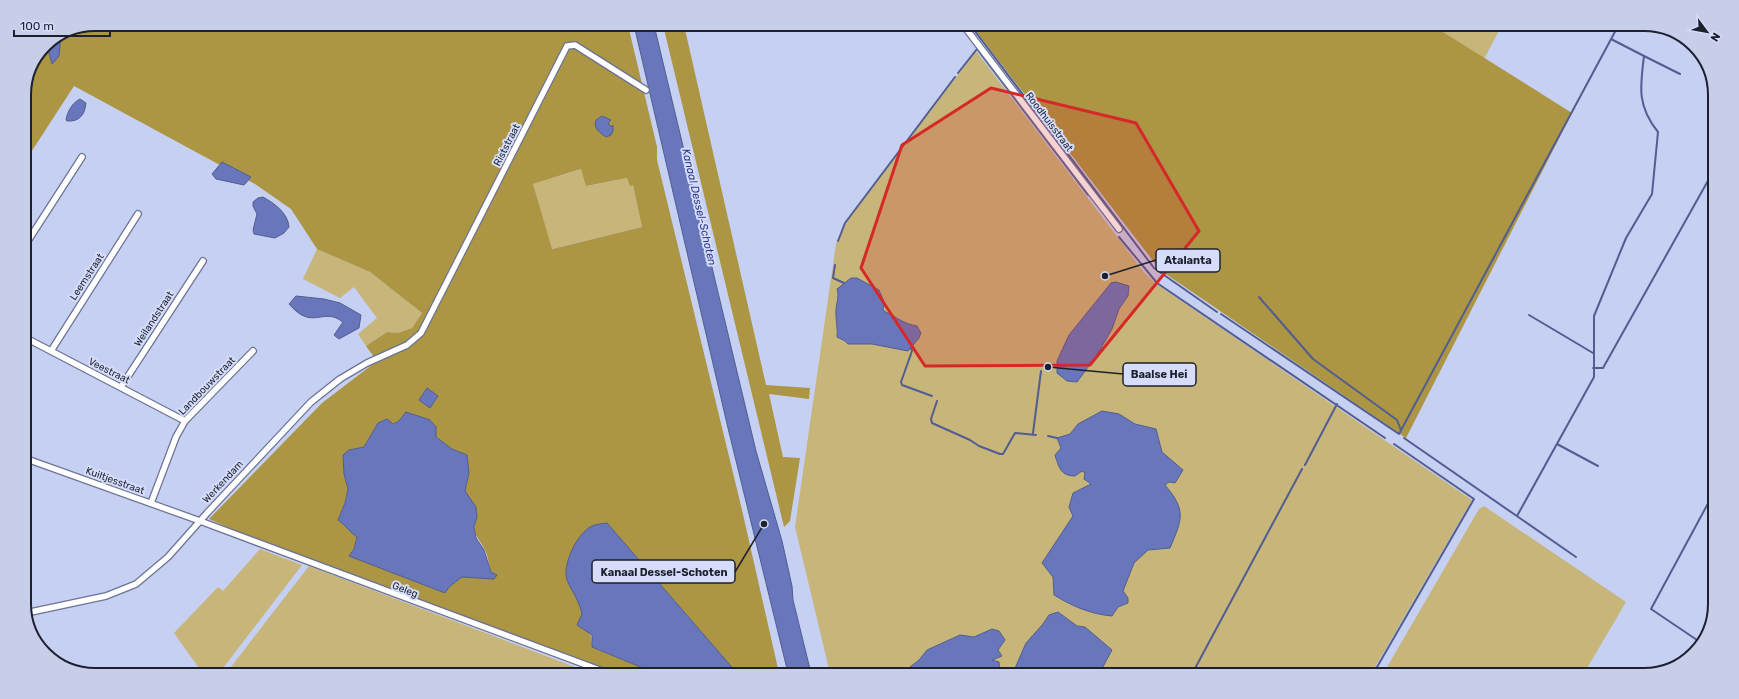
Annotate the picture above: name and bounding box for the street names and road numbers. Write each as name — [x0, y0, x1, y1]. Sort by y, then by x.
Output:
street label: Roodhuisstraat — [1023, 90, 1075, 154]
street label: Riststraat — [491, 122, 523, 168]
street label: Leemstraat — [67, 251, 107, 303]
street label: Weilandstraat — [132, 289, 176, 349]
street label: Landbouwstraat — [176, 354, 238, 418]
street label: Veestraat — [86, 355, 132, 387]
street label: Werkendam — [200, 458, 246, 506]
street label: Kuiltjesstraat — [84, 465, 146, 497]
street label: Geleg — [391, 580, 420, 600]

